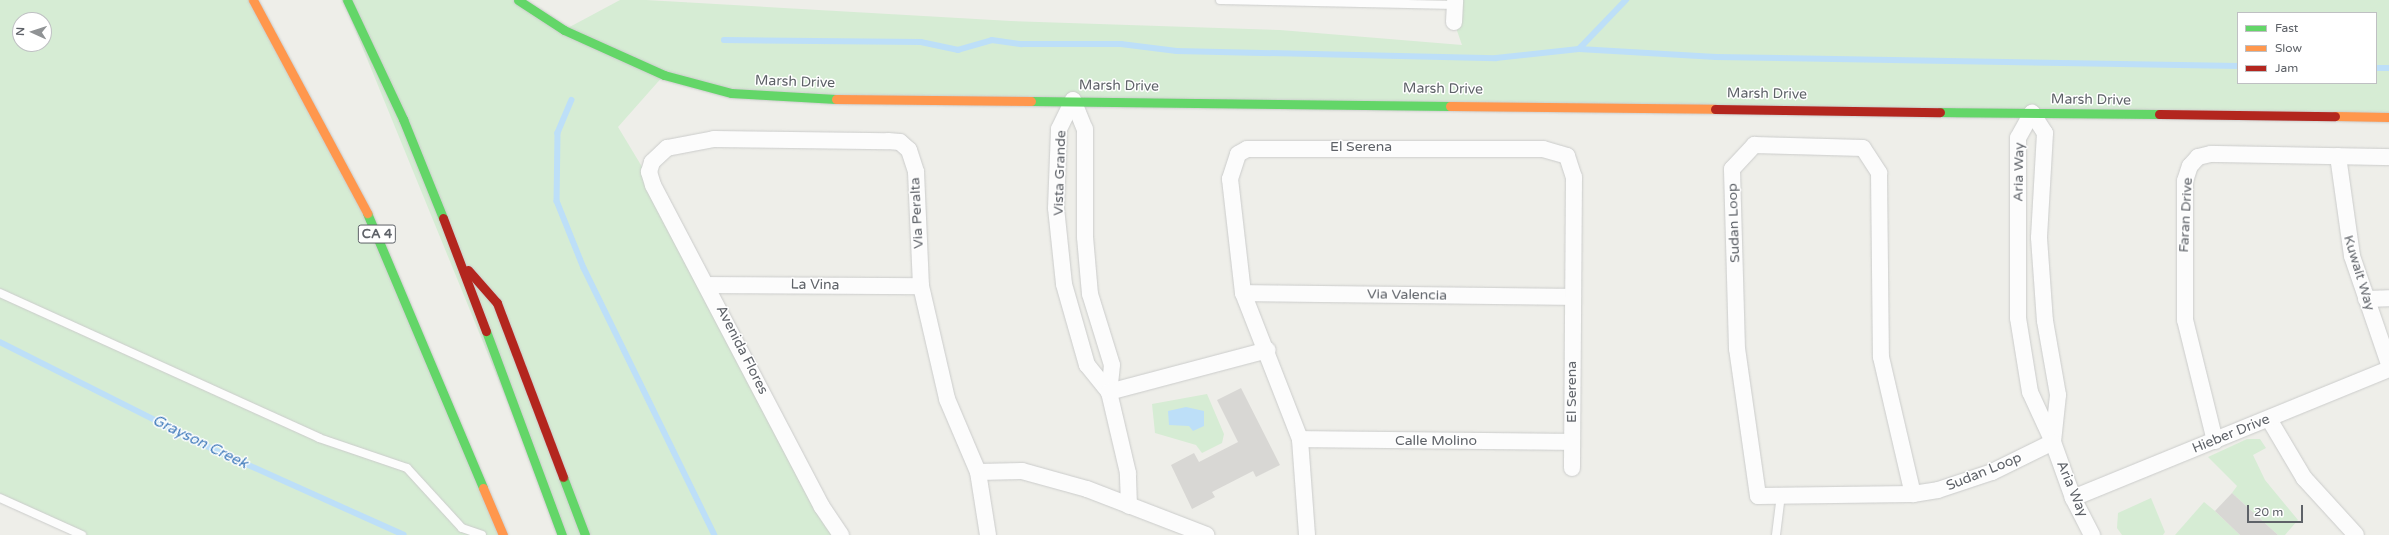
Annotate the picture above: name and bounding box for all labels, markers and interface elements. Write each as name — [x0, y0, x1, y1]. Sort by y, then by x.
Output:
north arrow — [12, 12, 52, 52]
legend — [2237, 12, 2377, 84]
text: Fast — [2275, 21, 2298, 35]
text: N — [14, 27, 27, 36]
text: Slow — [2275, 41, 2302, 55]
text: Jam — [2275, 61, 2298, 75]
street label: Marsh Drive — [755, 72, 835, 92]
street label: Marsh Drive — [1079, 77, 1159, 95]
street label: Marsh Drive — [1403, 80, 1483, 98]
street label: Marsh Drive — [1727, 85, 1807, 103]
street label: Marsh Drive — [2051, 91, 2131, 109]
street label: Vista Grande — [1050, 130, 1070, 216]
street label: El Serena — [1330, 139, 1392, 155]
street label: Aria Way — [2010, 142, 2028, 202]
street label: Via Peralta — [907, 177, 927, 249]
street label: Faran Drive — [2176, 177, 2196, 253]
street label: Sudan Loop — [1724, 183, 1744, 263]
road number: CA 4 — [357, 223, 397, 245]
street label: Kuwait Way — [2340, 233, 2378, 313]
street label: La Vina — [790, 276, 840, 294]
street label: Via Valencia — [1367, 286, 1447, 304]
street label: Avenida Flores — [712, 303, 772, 397]
street label: El Serena — [1564, 361, 1580, 423]
water label: Grayson Creek — [149, 411, 251, 473]
street label: Hieber Drive — [2190, 411, 2272, 457]
street label: Calle Molino — [1395, 433, 1477, 449]
street label: Sudan Loop — [1944, 449, 2024, 495]
street label: Aria Way — [2053, 458, 2091, 520]
scale bar — [2249, 497, 2305, 523]
text: 20 m — [2254, 505, 2283, 519]

